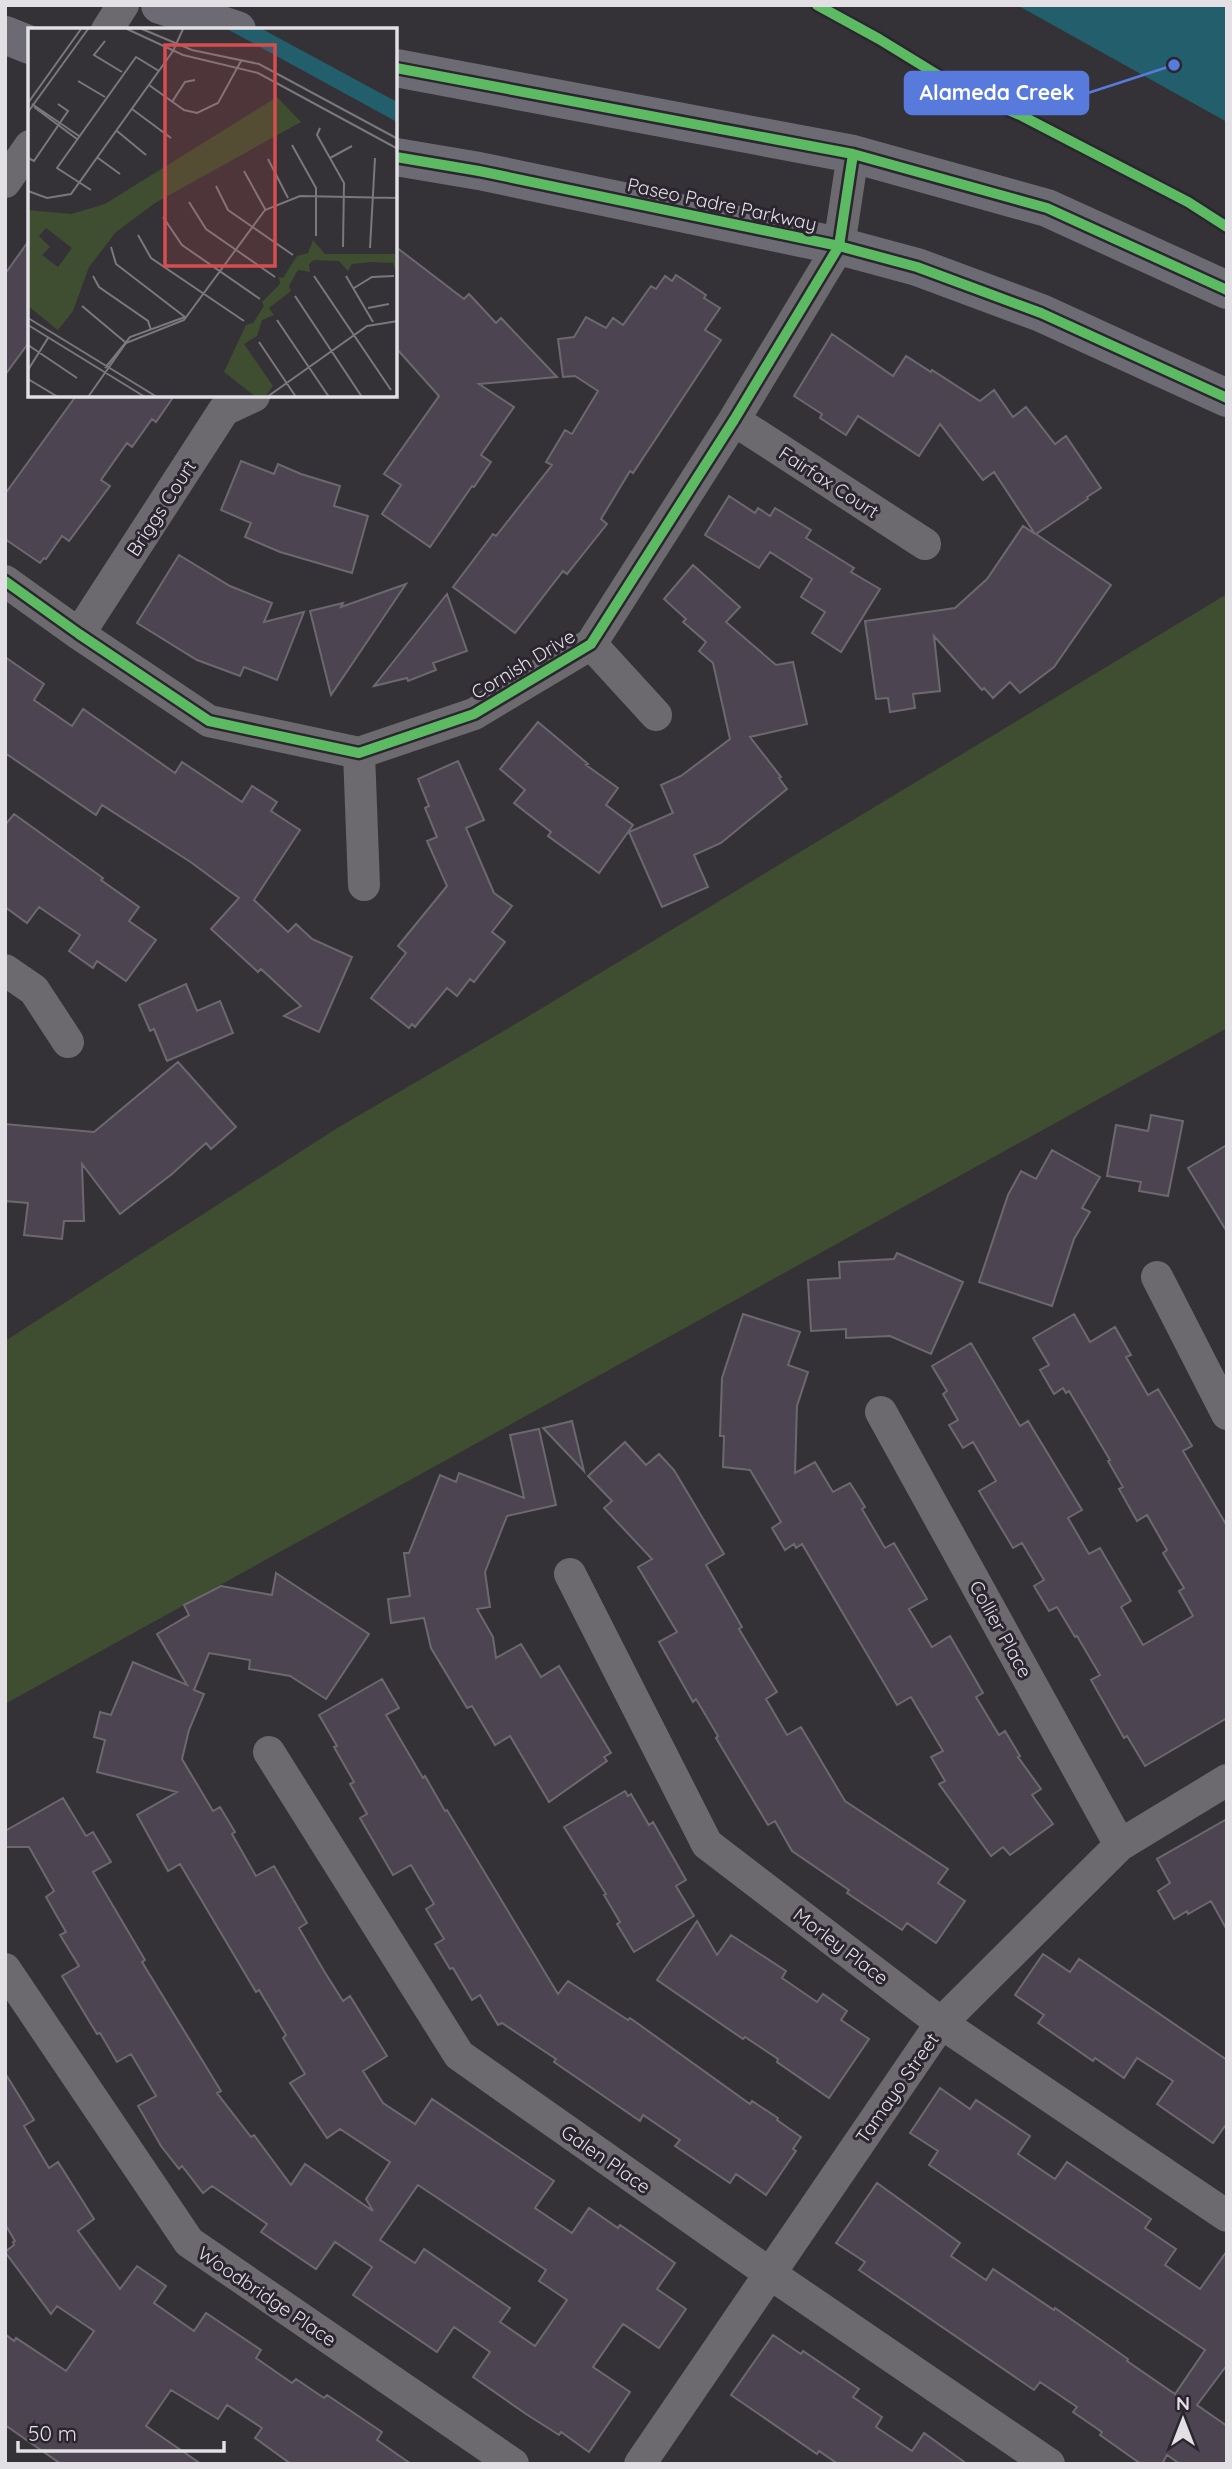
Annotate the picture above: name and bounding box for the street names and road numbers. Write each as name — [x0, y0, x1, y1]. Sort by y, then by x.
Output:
street label: Paseo Padre Parkway — [625, 172, 819, 236]
street label: Fairfax Court — [774, 441, 884, 523]
street label: Briggs Court — [121, 455, 201, 561]
street label: Cornish Drive — [467, 624, 579, 704]
street label: Collier Place — [964, 1576, 1038, 1682]
street label: Morley Place — [789, 1902, 893, 1990]
street label: Tamayo Street — [850, 2028, 944, 2148]
street label: Galen Place — [557, 2119, 655, 2199]
street label: Woodbridge Place — [193, 2241, 341, 2351]

